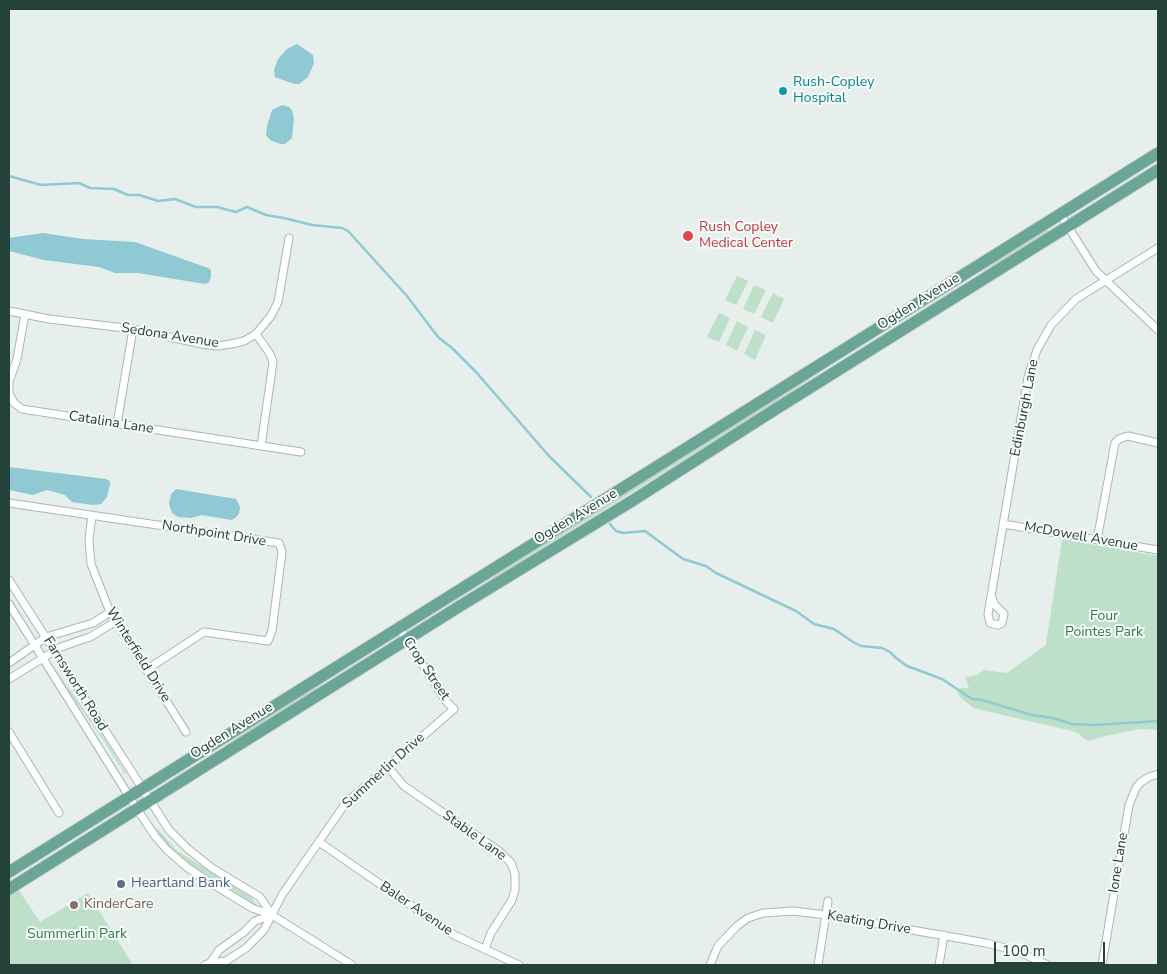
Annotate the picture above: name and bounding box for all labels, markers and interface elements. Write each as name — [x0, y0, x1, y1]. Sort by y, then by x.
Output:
place label: Rush-Copley Hospital — [793, 75, 874, 108]
marker: Rush-Copley Hospital — [777, 85, 789, 97]
place label: Rush Copley Medical Center — [699, 220, 793, 252]
marker: Rush Copley Medical Center — [681, 229, 695, 243]
street label: Ogden Avenue — [875, 270, 963, 334]
street label: Sedona Avenue — [120, 320, 220, 352]
street label: Edinburgh Lane — [1007, 358, 1043, 458]
street label: Catalina Lane — [67, 408, 155, 438]
street label: Ogden Avenue — [531, 486, 621, 548]
street label: Northpoint Drive — [161, 517, 267, 551]
street label: McDowell Avenue — [1023, 519, 1139, 555]
street label: Winterfield Drive — [102, 605, 174, 705]
park label: Four Pointes Park — [1065, 609, 1143, 642]
street label: Farnsworth Road — [39, 634, 111, 734]
street label: Crop Street — [399, 634, 453, 704]
street label: Ogden Avenue — [188, 699, 276, 763]
street label: Summerlin Drive — [339, 730, 429, 812]
street label: Stable Lane — [439, 807, 509, 865]
street label: Ione Lane — [1106, 832, 1132, 894]
place label: Heartland Bank — [131, 876, 230, 892]
marker: Heartland Bank — [115, 878, 127, 890]
street label: Baler Avenue — [376, 878, 456, 940]
place label: KinderCare — [84, 897, 154, 913]
marker: KinderCare — [68, 899, 80, 911]
street label: Keating Drive — [826, 907, 912, 939]
park label: Summerlin Park — [27, 927, 127, 943]
scale bar — [997, 932, 1108, 964]
text: 100 m — [1002, 941, 1046, 961]

